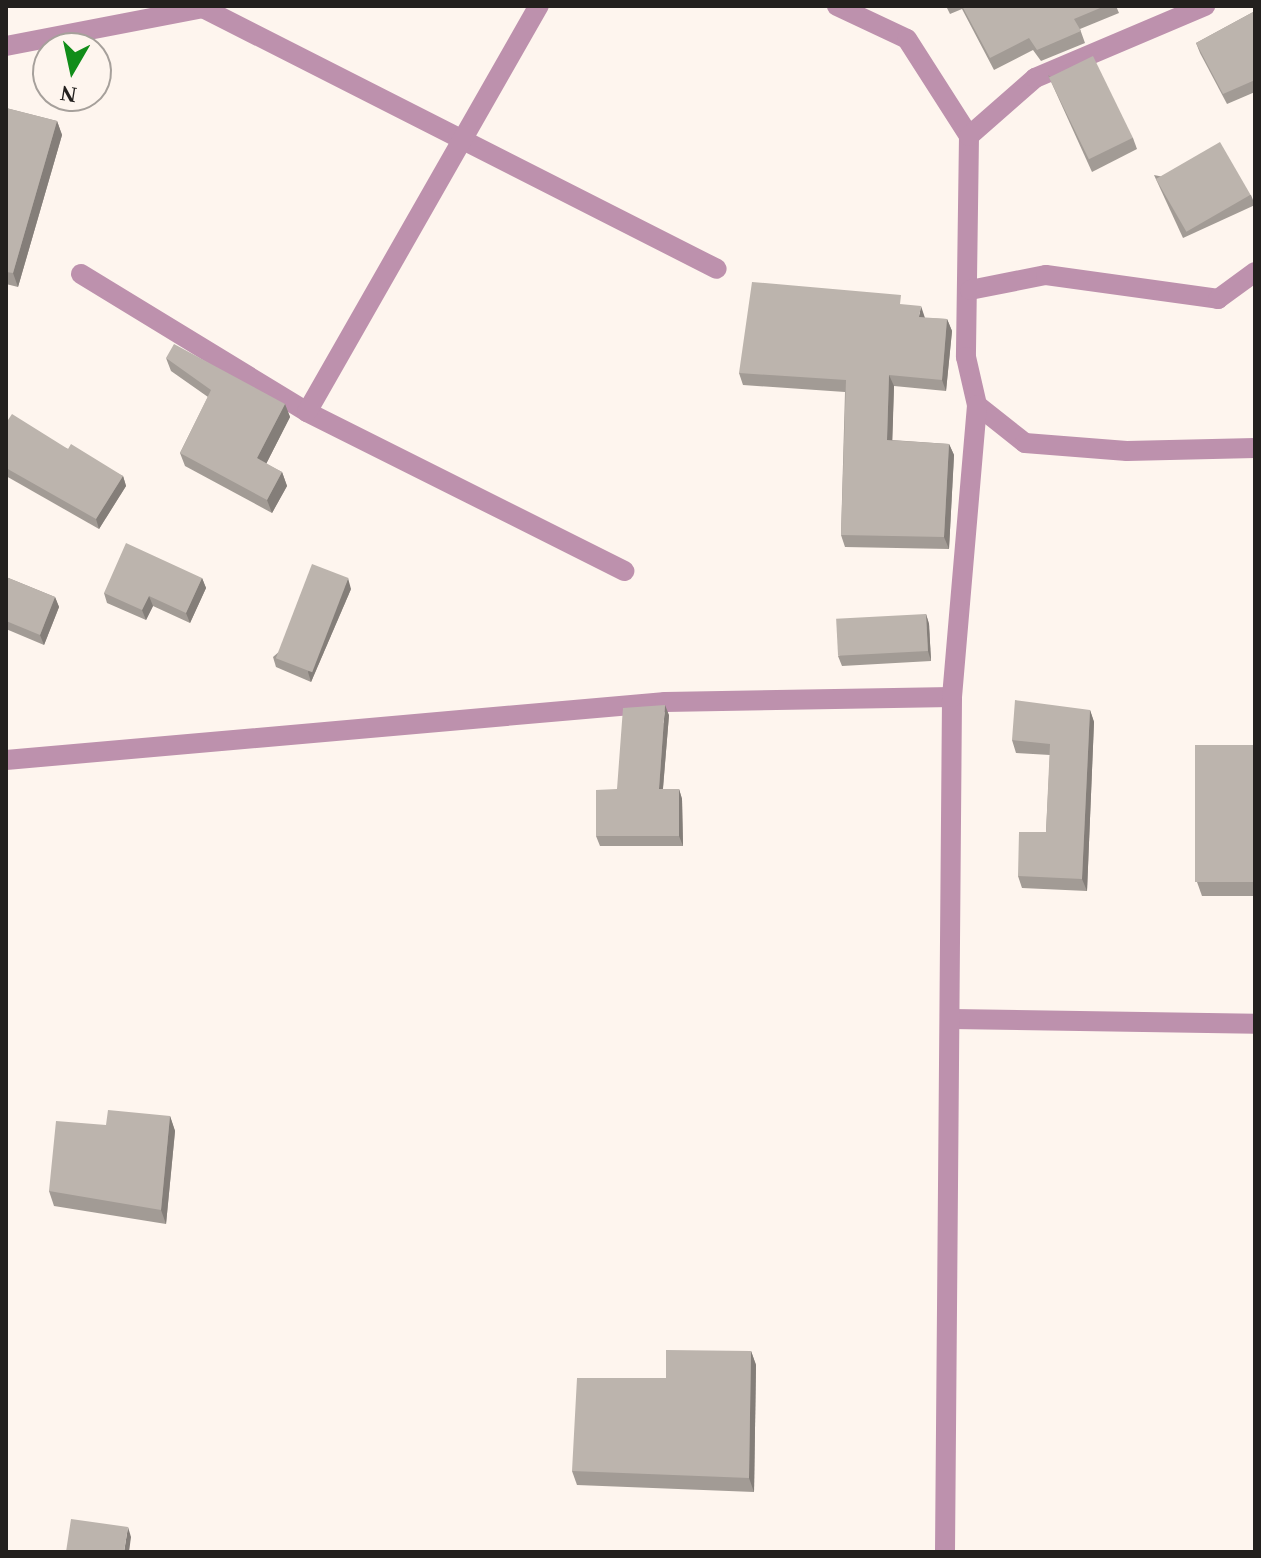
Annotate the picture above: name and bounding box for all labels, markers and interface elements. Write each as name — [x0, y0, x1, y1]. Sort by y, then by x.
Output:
north arrow — [32, 32, 112, 112]
text: N — [59, 81, 78, 108]

